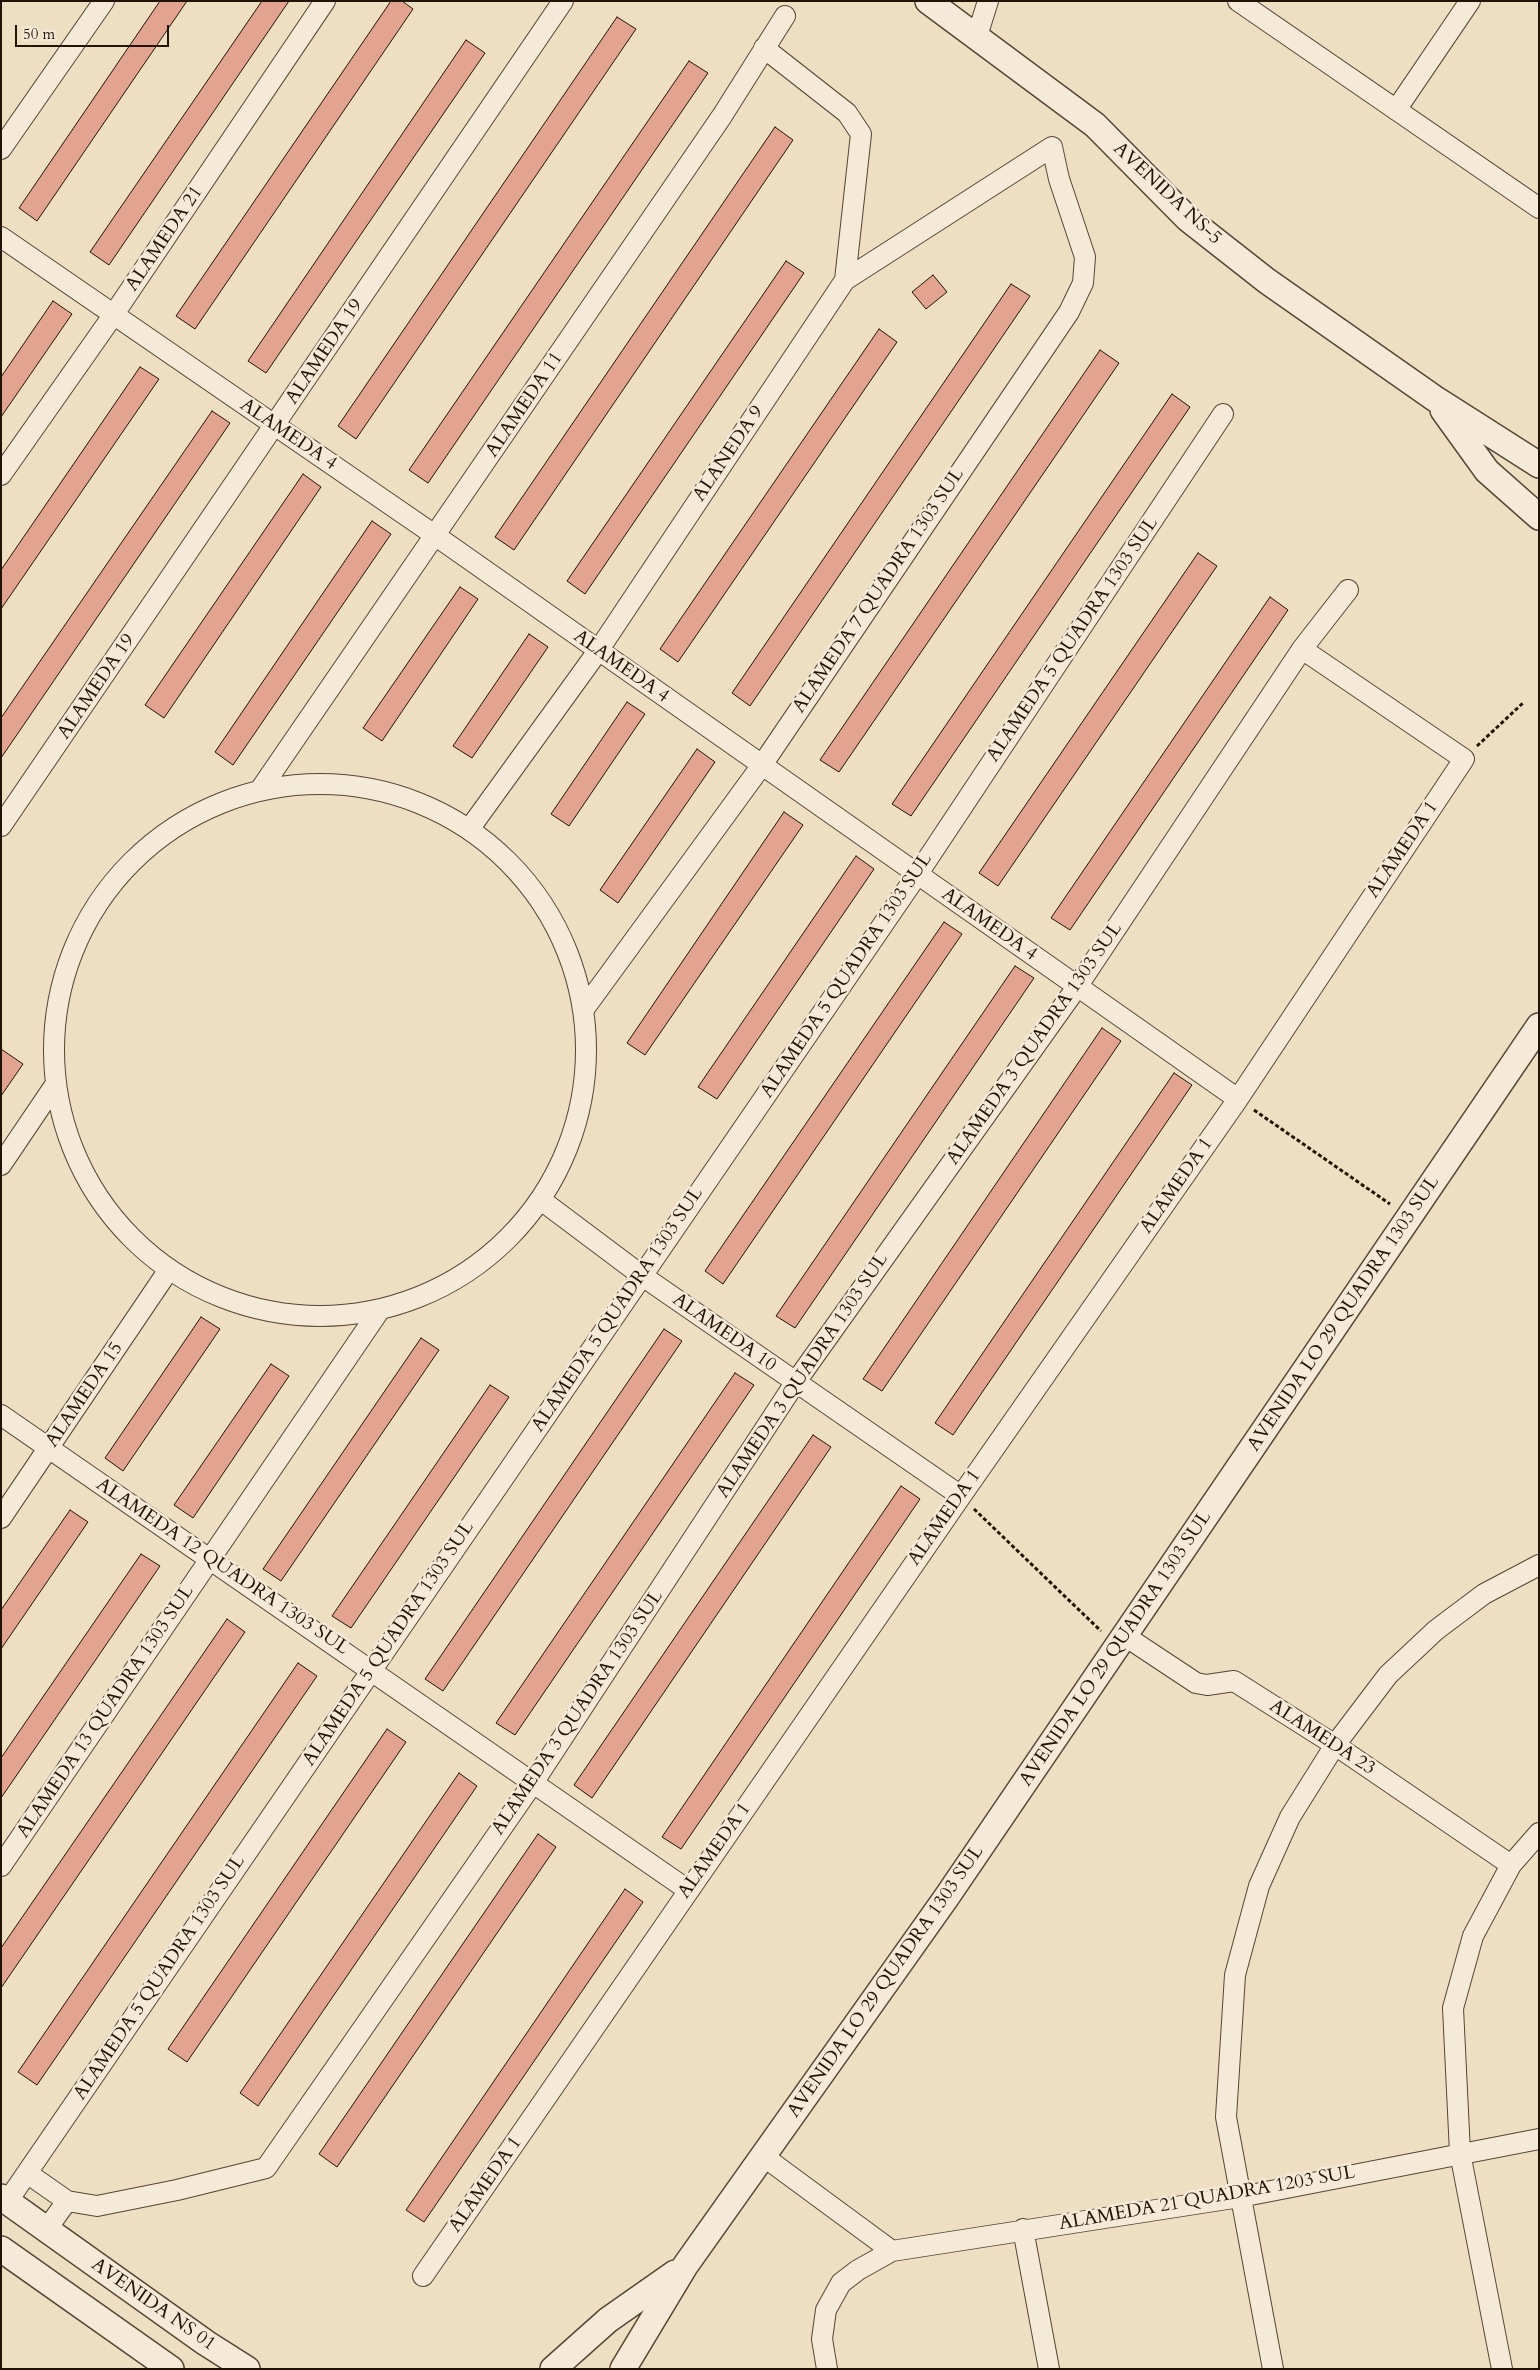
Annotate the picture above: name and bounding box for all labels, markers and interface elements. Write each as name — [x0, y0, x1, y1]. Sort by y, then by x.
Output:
scale bar — [18, 15, 171, 47]
text: 50 m — [23, 24, 55, 44]
street label: AVENIDA NS-5 — [1108, 138, 1226, 250]
street label: ALAMEDA 21 — [122, 182, 208, 296]
street label: ALAMEDA 19 — [282, 295, 368, 409]
street label: ALAMEDA 11 — [482, 348, 568, 462]
street label: ALAMEDA 4 — [235, 394, 341, 476]
street label: ALANEDA 9 — [689, 402, 769, 506]
street label: ALAMEDA 7 QUADRA 1303 SUL — [788, 464, 970, 718]
street label: ALAMEDA 5 QUADRA 1303 SUL — [982, 513, 1164, 767]
street label: ALAMEDA 4 — [569, 626, 673, 708]
street label: ALAMEDA 19 — [54, 630, 140, 744]
street label: ALAMEDA 1 — [1362, 797, 1444, 903]
street label: ALAMEDA 5 QUADRA 1303 SUL — [756, 849, 938, 1103]
street label: ALAMEDA 4 — [937, 884, 1041, 966]
street label: ALAMEDA 3 QUADRA 1303 SUL — [942, 919, 1128, 1169]
street label: ALAMEDA 1 — [1136, 1134, 1218, 1238]
street label: AVENIDA LO 29 QUADRA 1303 SUL — [1243, 1172, 1445, 1456]
street label: ALAMEDA 5 QUADRA 1303 SUL — [527, 1183, 709, 1437]
street label: ALAMEDA 3 QUADRA 1303 SUL — [712, 1249, 894, 1503]
street label: ALAMEDA 10 — [668, 1289, 780, 1377]
street label: ALAMEDA 15 — [42, 1338, 128, 1452]
street label: ALAMEDA 1 — [904, 1466, 986, 1570]
street label: ALAMEDA 12 QUADRA 1303 SUL — [91, 1474, 353, 1660]
street label: AVENIDA LO 29 QUADRA 1303 SUL — [1015, 1507, 1217, 1791]
street label: ALAMEDA 5 QUADRA 1303 SUL — [298, 1517, 480, 1771]
street label: ALAMEDA 13 QUADRA 1303 SUL — [13, 1581, 199, 1843]
street label: ALAMEDA 3 QUADRA 1303 SUL — [487, 1586, 669, 1840]
street label: ALAMEDA 23 — [1265, 1695, 1379, 1781]
street label: ALAMEDA 1 — [674, 1799, 756, 1903]
street label: AVENIDA LO 29 QUADRA 1303 SUL — [783, 1842, 989, 2122]
street label: ALAMEDA 5 QUADRA 1303 SUL — [69, 1851, 251, 2105]
street label: ALAMEDA 1 — [445, 2133, 527, 2237]
street label: ALAMEDA 21 QUADRA 1203 SUL — [1057, 2162, 1357, 2236]
street label: AVENIDA NS 01 — [87, 2254, 219, 2356]

